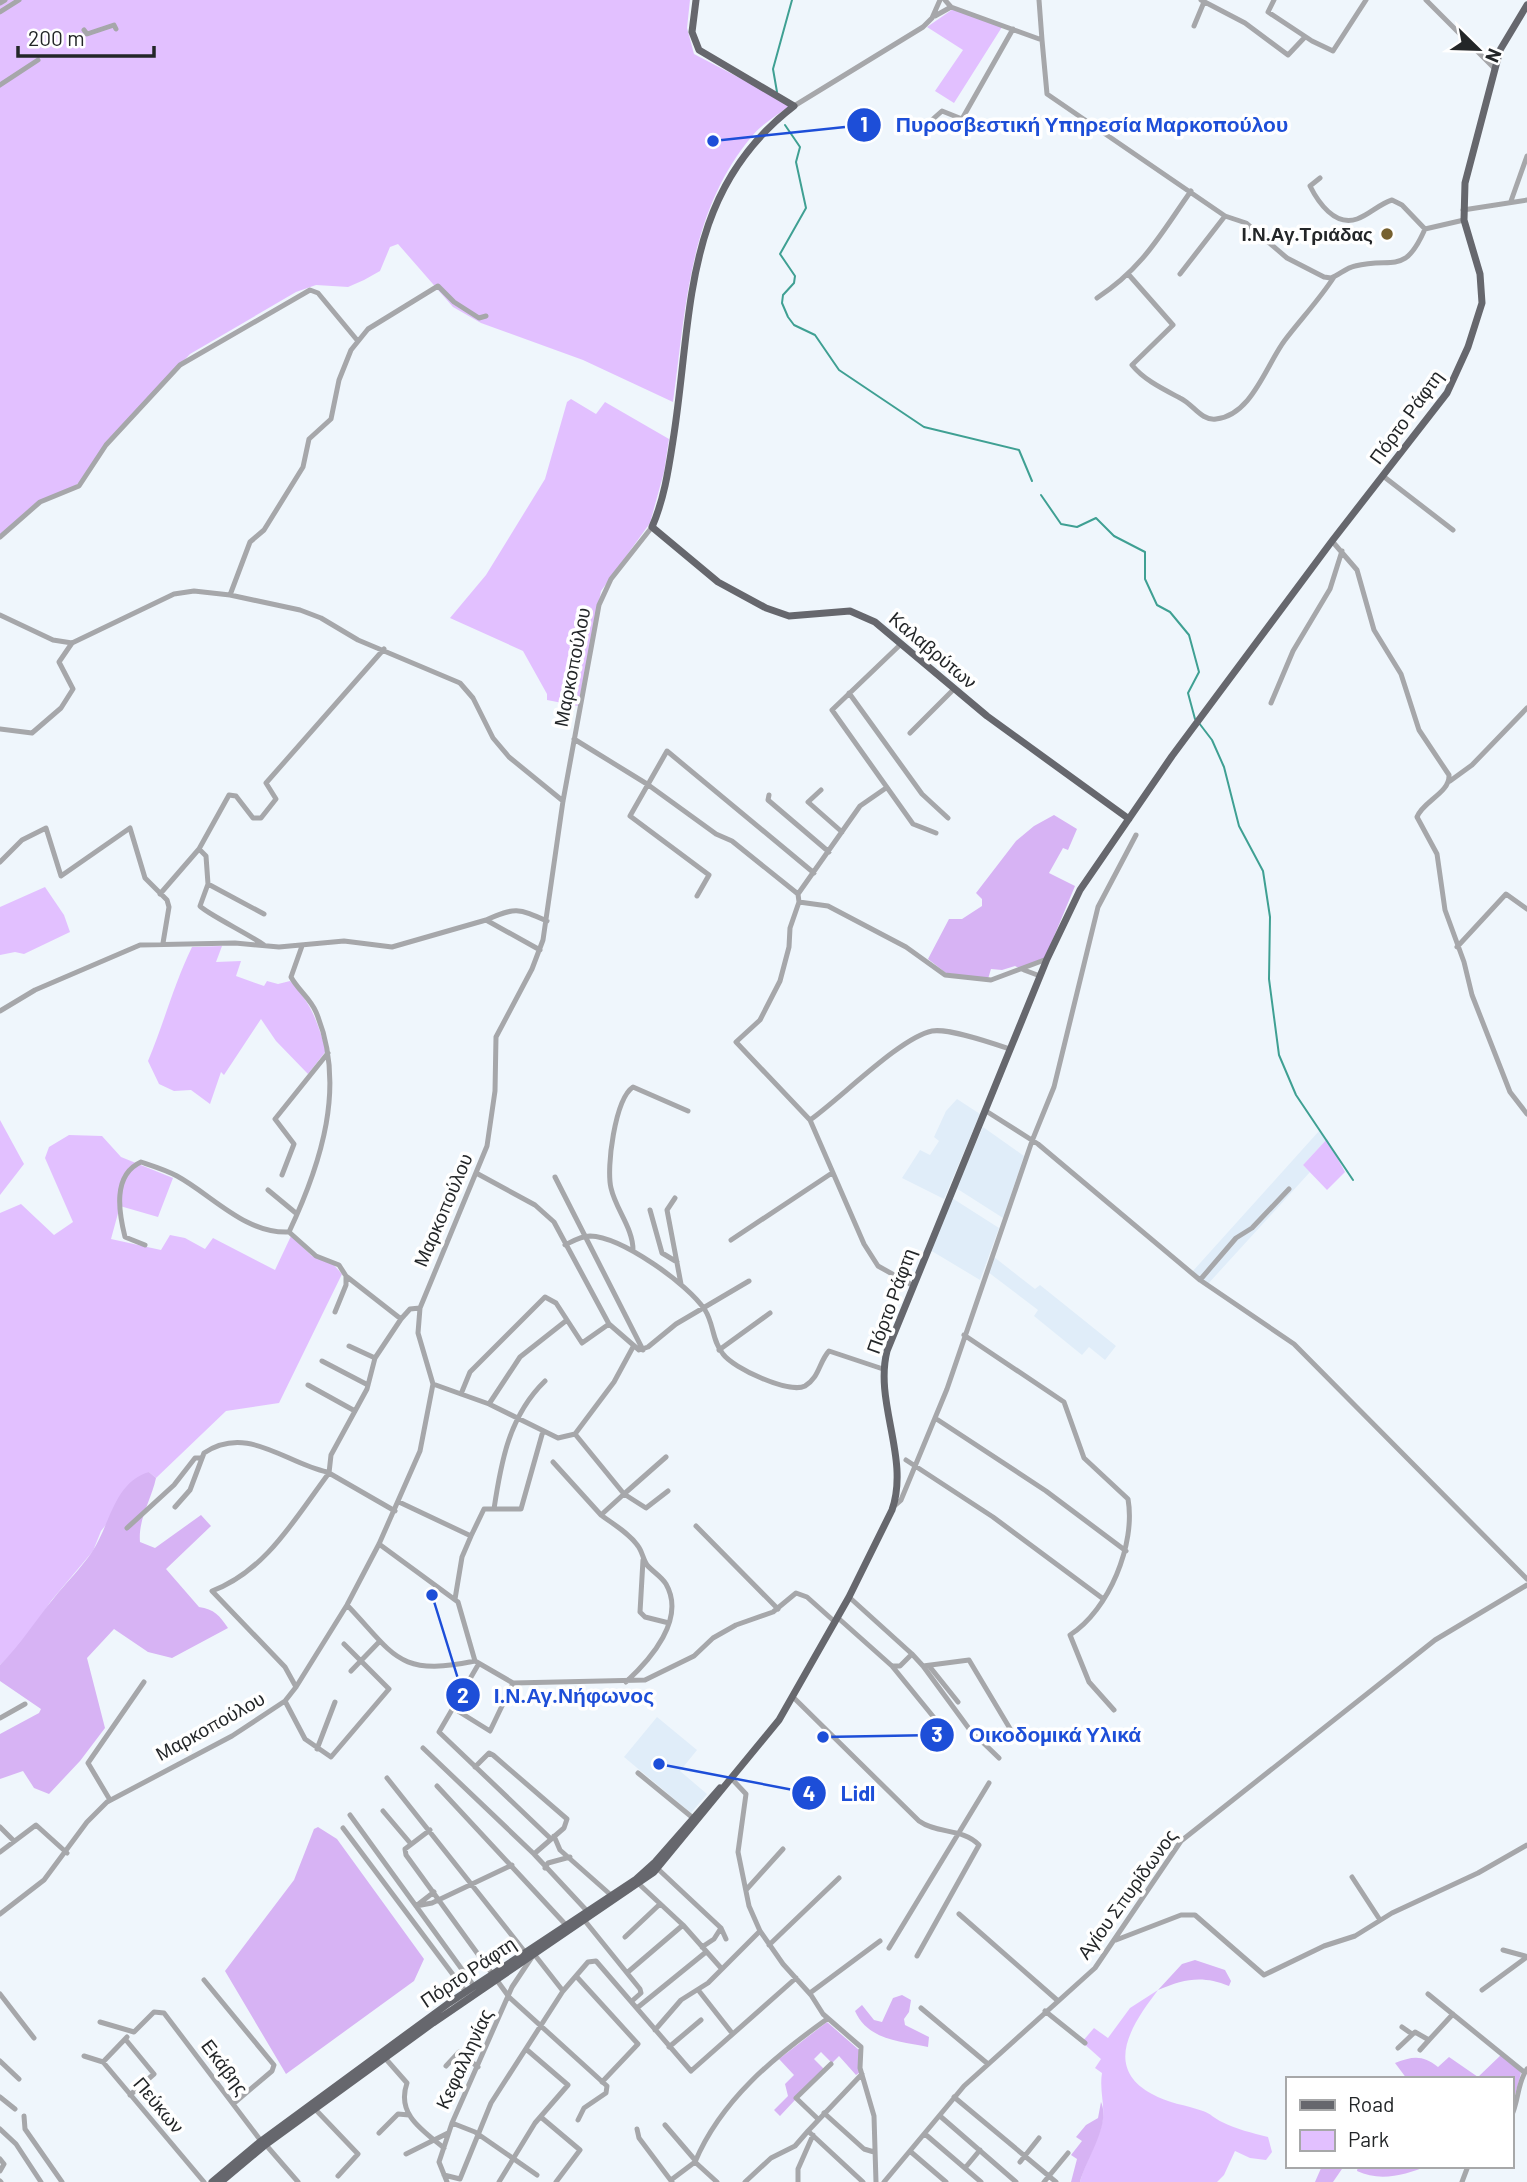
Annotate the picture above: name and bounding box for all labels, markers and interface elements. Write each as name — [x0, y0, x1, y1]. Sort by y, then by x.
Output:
scale bar — [18, 14, 154, 58]
north arrow — [1443, 14, 1513, 84]
text: 200 m — [28, 25, 85, 50]
text: N — [1481, 46, 1507, 66]
callout: Πυροσβεστική Υπηρεσία Μαρκοπούλου — [847, 104, 1302, 146]
text: 1 — [860, 111, 868, 136]
text: Πυροσβεστική Υπηρεσία Μαρκοπούλου — [896, 111, 1288, 136]
place label: Ι.Ν.Αγ.Τριάδας — [1242, 222, 1373, 245]
marker: Ι.Ν.Αγ.Τριάδας — [1379, 226, 1395, 242]
street label: Πόρτο Ράφτη — [1364, 365, 1447, 468]
street label: Μαρκοπούλου — [549, 605, 594, 728]
street label: Καλαβρύτων — [885, 606, 982, 693]
street label: Μαρκοπούλου — [408, 1150, 477, 1270]
street label: Πόρτο Ράφτη — [861, 1245, 920, 1357]
callout: Ι.Ν.Αγ.Νήφωνος — [445, 1674, 668, 1716]
text: 2 — [457, 1682, 469, 1707]
text: Ι.Ν.Αγ.Νήφωνος — [494, 1682, 654, 1708]
street label: Μαρκοπούλου — [151, 1686, 268, 1765]
callout: Οικοδομικά Υλικά — [919, 1714, 1155, 1756]
text: 3 — [931, 1721, 943, 1746]
text: Οικοδομικά Υλικά — [969, 1721, 1141, 1746]
callout: Lidl — [792, 1772, 889, 1814]
text: 4 — [803, 1780, 815, 1805]
text: Lidl — [841, 1780, 875, 1805]
street label: Αγίου Σπυρίδωνος — [1072, 1824, 1181, 1963]
street label: Πόρτο Ράφτη — [416, 1931, 520, 2012]
street label: Κεφαλληνίας — [430, 2005, 497, 2113]
street label: Εκάβης — [197, 2034, 254, 2099]
street label: Πεύκων — [129, 2072, 189, 2137]
legend — [1286, 2077, 1513, 2168]
text: Road — [1348, 2091, 1394, 2116]
text: Park — [1348, 2126, 1389, 2151]

